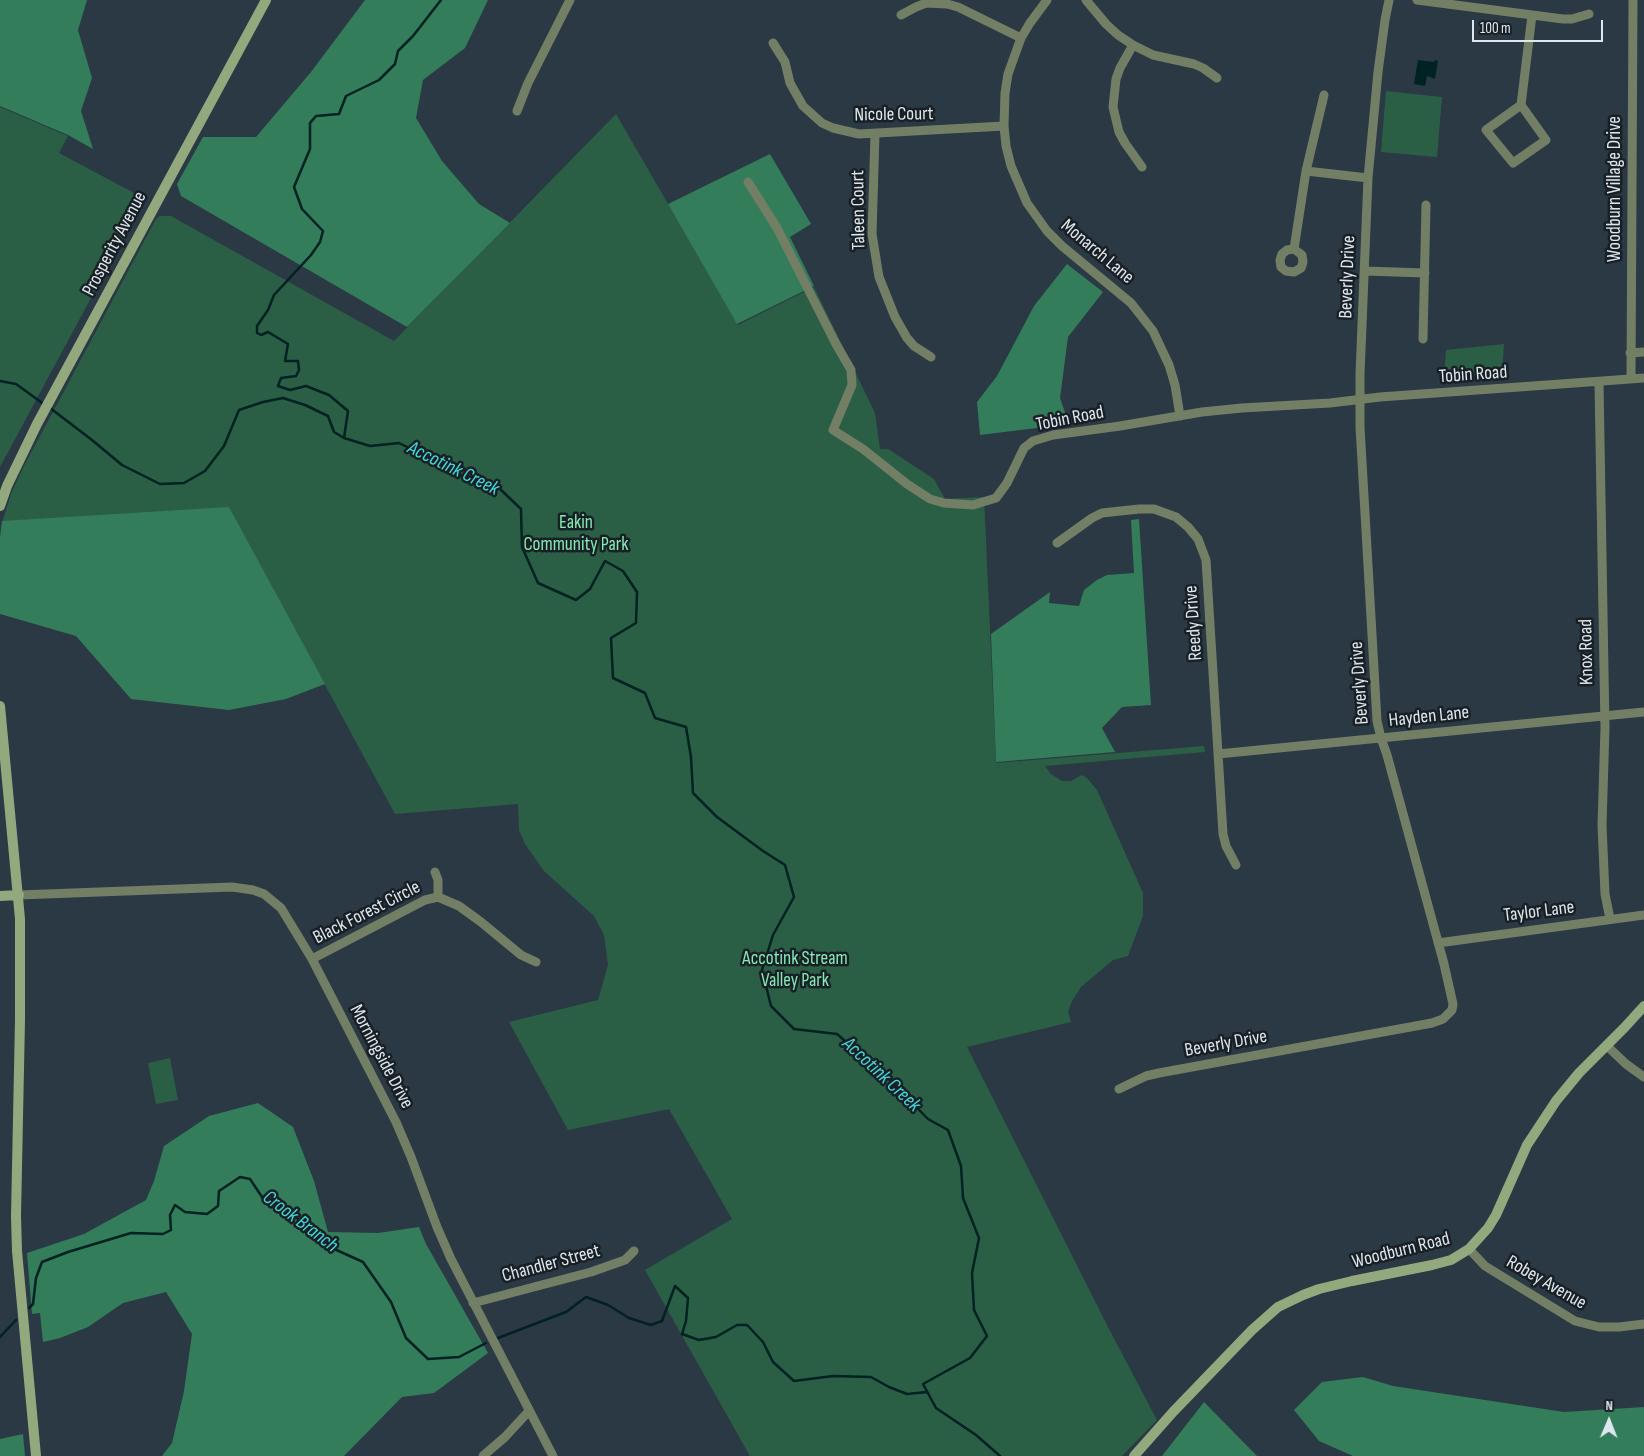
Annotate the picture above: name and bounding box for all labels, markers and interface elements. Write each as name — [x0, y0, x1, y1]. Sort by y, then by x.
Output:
scale bar — [1474, 10, 1605, 42]
text: 100 m — [1480, 19, 1511, 38]
street label: Nicole Court — [854, 103, 934, 127]
street label: Woodburn Village Drive — [1604, 116, 1626, 262]
street label: Taleen Court — [847, 170, 871, 250]
street label: Prosperity Avenue — [78, 188, 152, 300]
street label: Monarch Lane — [1056, 215, 1138, 289]
street label: Beverly Drive — [1335, 235, 1361, 319]
street label: Tobin Road — [1438, 361, 1508, 389]
street label: Tobin Road — [1034, 401, 1106, 437]
water label: Accotink Creek — [403, 437, 503, 501]
park label: Eakin Community Park — [524, 512, 628, 556]
street label: Reedy Drive — [1180, 585, 1208, 661]
street label: Knox Road — [1575, 619, 1599, 685]
street label: Beverly Drive — [1346, 641, 1374, 725]
street label: Hayden Lane — [1388, 701, 1470, 733]
street label: Black Forest Circle — [310, 876, 424, 950]
street label: Taylor Lane — [1502, 896, 1576, 928]
park label: Accotink Stream Valley Park — [742, 948, 848, 992]
street label: Morningside Drive — [344, 1001, 418, 1113]
street label: Beverly Drive — [1183, 1026, 1269, 1062]
water label: Accotink Creek — [837, 1033, 925, 1117]
water label: Crook Branch — [257, 1186, 343, 1258]
street label: Woodburn Road — [1350, 1228, 1452, 1274]
street label: Chandler Street — [500, 1240, 602, 1288]
street label: Robey Avenue — [1502, 1251, 1590, 1315]
north arrow — [1584, 1396, 1634, 1446]
text: N — [1605, 1397, 1613, 1414]

